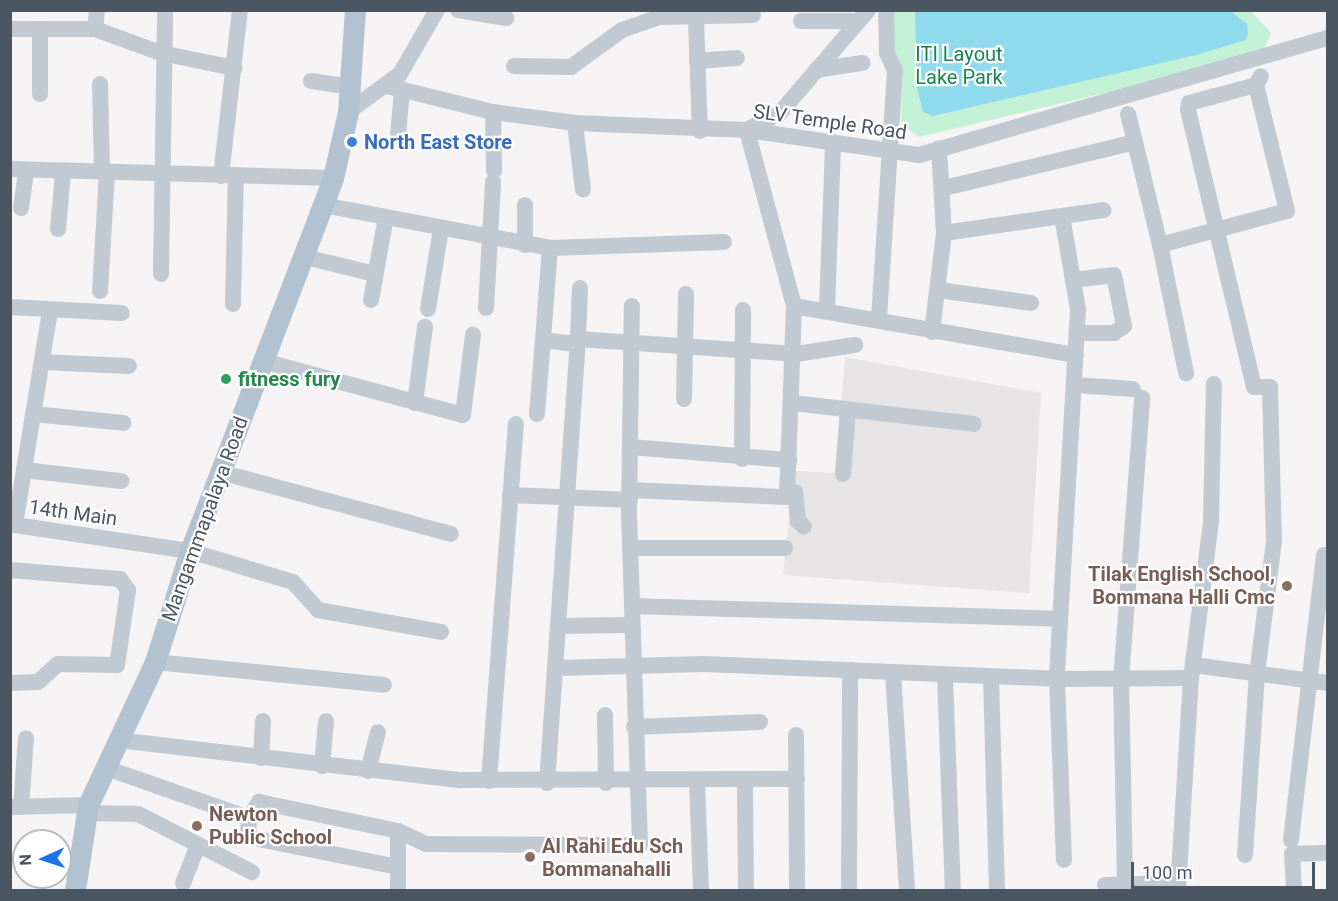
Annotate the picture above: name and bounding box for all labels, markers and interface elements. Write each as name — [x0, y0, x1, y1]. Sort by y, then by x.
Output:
park label: ITI Layout Lake Park — [915, 43, 1003, 90]
street label: SLV Temple Road — [751, 99, 909, 145]
place label: North East Store — [364, 130, 512, 154]
marker: North East Store — [345, 135, 359, 149]
place label: fitness fury — [238, 367, 340, 391]
marker: fitness fury — [219, 372, 233, 386]
street label: Mangammapalaya Road — [157, 413, 253, 625]
street label: 14th Main — [27, 495, 119, 531]
place label: Tilak English School, Bommana Halli Cmc — [1088, 562, 1275, 609]
marker: Tilak English School, Bommana Halli Cmc — [1280, 579, 1294, 593]
place label: Newton Public School — [209, 802, 332, 849]
marker: Newton Public School — [190, 819, 204, 833]
north arrow — [12, 829, 72, 889]
place label: Al Rahi Edu Sch Bommanahalli — [542, 834, 683, 881]
marker: Al Rahi Edu Sch Bommanahalli — [523, 850, 537, 864]
scale bar — [1134, 850, 1318, 888]
text: N — [16, 854, 35, 866]
text: 100 m — [1142, 862, 1193, 883]

